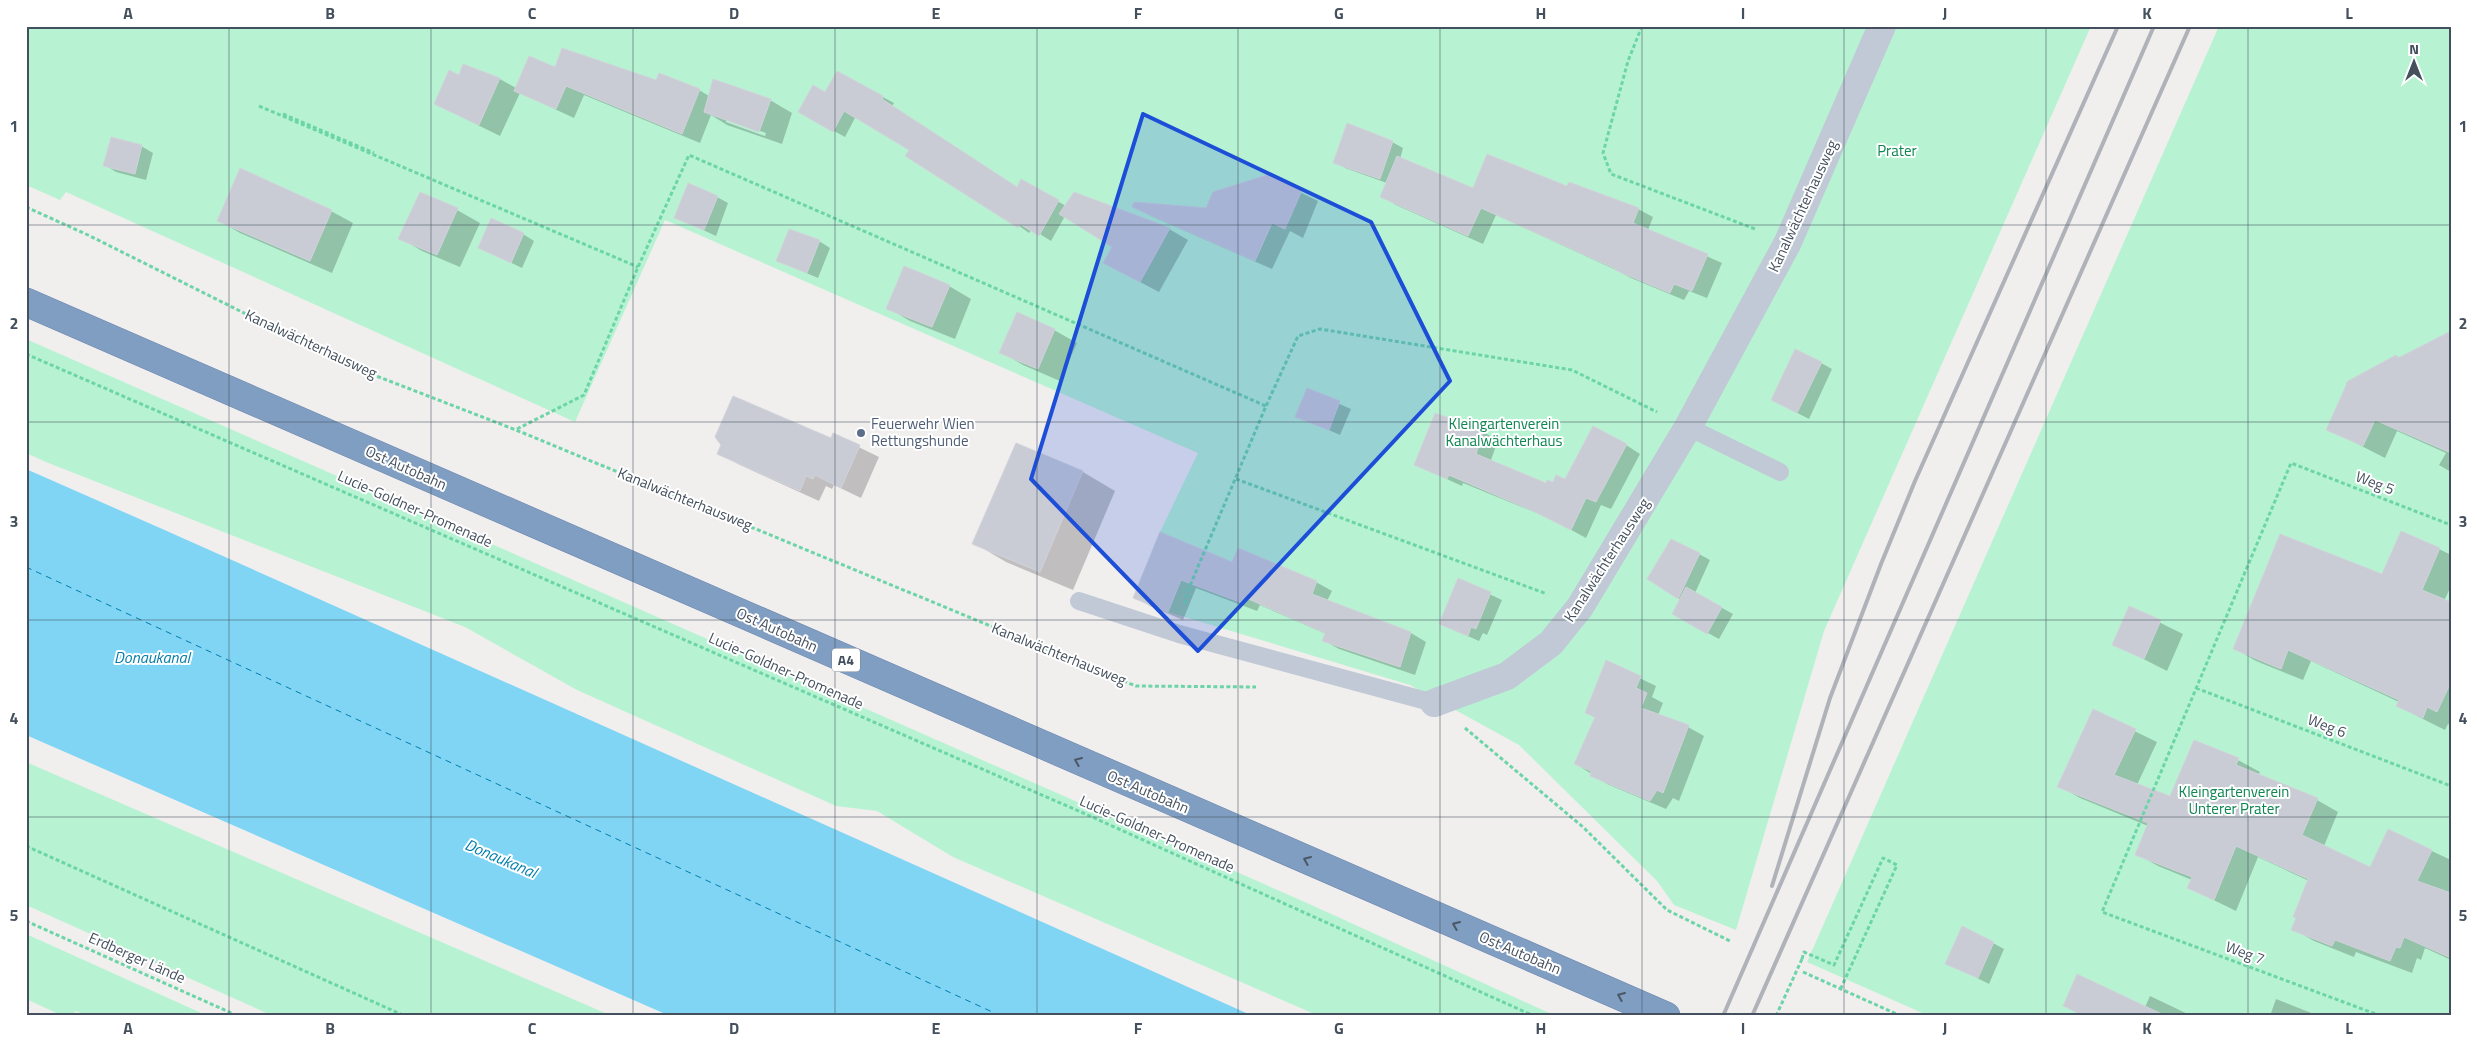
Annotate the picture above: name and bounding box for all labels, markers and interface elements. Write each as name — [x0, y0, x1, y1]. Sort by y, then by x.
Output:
text: A — [123, 1, 133, 25]
text: B — [325, 1, 335, 25]
text: C — [528, 1, 537, 25]
text: D — [729, 1, 739, 25]
text: E — [932, 1, 941, 25]
text: F — [1134, 1, 1143, 25]
text: G — [1334, 1, 1344, 25]
text: H — [1536, 1, 1546, 25]
text: I — [1741, 1, 1745, 25]
text: J — [1943, 1, 1947, 25]
text: K — [2142, 1, 2152, 25]
text: L — [2345, 1, 2353, 25]
north arrow — [2390, 38, 2440, 88]
text: N — [2409, 38, 2419, 59]
text: 1 — [10, 114, 18, 138]
text: 1 — [2459, 114, 2467, 138]
street label: Kanalwächterhausweg — [1762, 136, 1843, 276]
park label: Prater — [1877, 139, 1917, 162]
street label: Kanalwächterhausweg — [241, 303, 381, 384]
text: 2 — [10, 311, 18, 335]
text: 2 — [2459, 311, 2467, 335]
place label: Feuerwehr Wien Rettungshunde — [871, 412, 975, 452]
park label: Kleingartenverein Kanalwächterhaus — [1445, 412, 1563, 452]
marker: Feuerwehr Wien Rettungshunde — [855, 427, 867, 439]
street label: Ost Autobahn — [362, 439, 451, 496]
street label: Kanalwächterhausweg — [614, 461, 756, 536]
street label: Lucie-Goldner-Promenade — [334, 464, 496, 553]
street label: Weg 5 — [2352, 465, 2398, 500]
street label: Kanalwächterhausweg — [1558, 493, 1655, 626]
text: 3 — [10, 509, 18, 533]
text: 3 — [2459, 509, 2467, 533]
street label: Ost Autobahn — [733, 601, 822, 658]
street label: Kanalwächterhausweg — [988, 616, 1130, 691]
street label: Lucie-Goldner-Promenade — [705, 626, 867, 715]
water label: Donaukanal — [114, 645, 191, 669]
road number: A4 — [832, 648, 860, 672]
text: 4 — [10, 706, 19, 730]
text: 4 — [2459, 706, 2468, 730]
street label: Weg 6 — [2304, 708, 2350, 743]
one-way arrow — [1074, 757, 1083, 768]
street label: Ost Autobahn — [1104, 764, 1193, 819]
park label: Kleingartenverein Unterer Prater — [2179, 780, 2289, 820]
street label: Lucie-Goldner-Promenade — [1076, 789, 1238, 878]
water label: Donaukanal — [461, 832, 542, 884]
one-way arrow — [1303, 856, 1312, 867]
text: 5 — [10, 903, 19, 927]
text: 5 — [2459, 903, 2468, 927]
one-way arrow — [1452, 920, 1461, 931]
street label: Ost Autobahn — [1476, 925, 1565, 980]
street label: Erdberger Lände — [85, 926, 189, 989]
street label: Weg 7 — [2222, 935, 2268, 970]
one-way arrow — [1618, 992, 1626, 1002]
text: A — [123, 1016, 133, 1040]
text: B — [325, 1016, 335, 1040]
text: C — [528, 1016, 537, 1040]
text: D — [729, 1016, 739, 1040]
text: E — [932, 1016, 941, 1040]
text: F — [1134, 1016, 1143, 1040]
text: G — [1334, 1016, 1344, 1040]
text: H — [1536, 1016, 1546, 1040]
text: I — [1741, 1016, 1745, 1040]
text: J — [1943, 1016, 1947, 1040]
text: K — [2142, 1016, 2152, 1040]
text: L — [2345, 1016, 2353, 1040]

